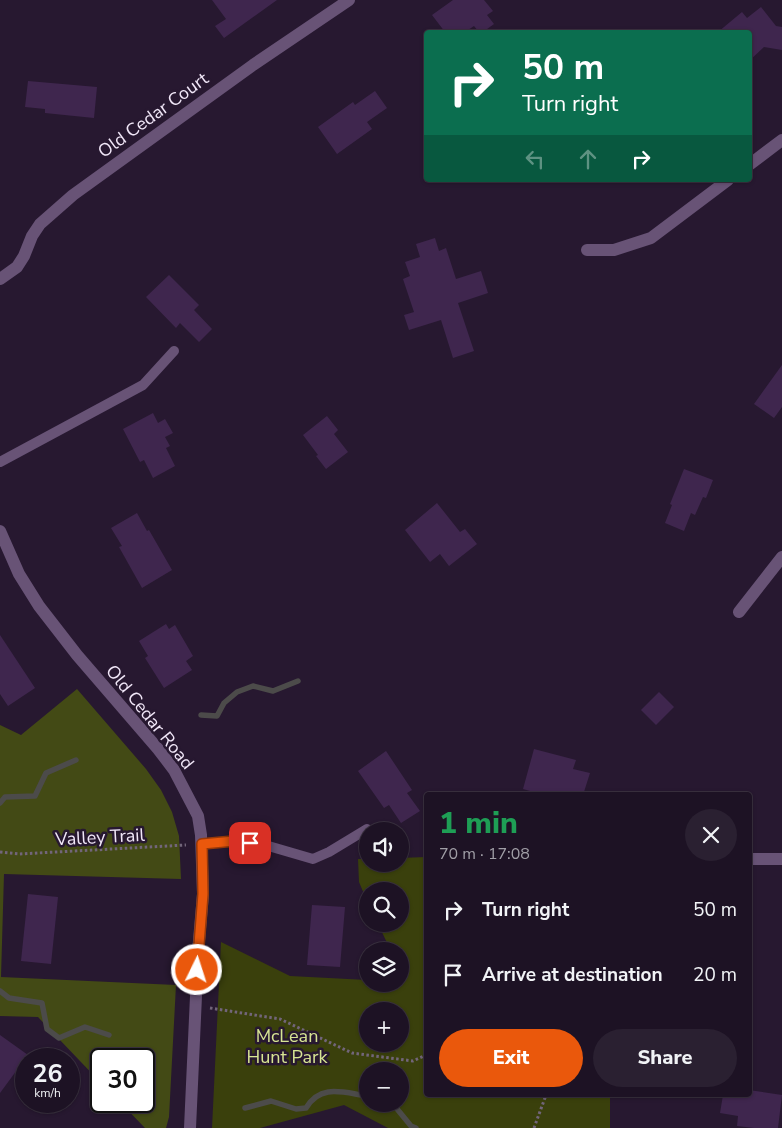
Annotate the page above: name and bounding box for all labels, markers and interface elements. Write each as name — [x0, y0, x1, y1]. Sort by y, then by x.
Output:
text: 50 m — [522, 44, 604, 91]
icon: right — [439, 50, 504, 115]
street label: Old Cedar Court — [93, 66, 214, 163]
text: Turn right — [522, 89, 618, 119]
icon: left — [521, 145, 549, 173]
icon: ahead — [574, 145, 602, 173]
icon: right — [627, 145, 655, 173]
street label: Old Cedar Road — [100, 660, 200, 774]
text: 1 min — [439, 803, 518, 844]
button: close — [685, 809, 737, 861]
pin — [229, 822, 271, 864]
map controls — [359, 822, 409, 1112]
button: sound — [359, 822, 409, 872]
street label: Valley Trail — [54, 823, 146, 851]
icon: arrive — [236, 829, 264, 857]
text: 70 m · 17:08 — [439, 843, 530, 865]
button: search — [359, 882, 409, 932]
icon: right — [439, 896, 467, 924]
text: Turn right — [482, 897, 569, 923]
text: 50 m — [693, 897, 737, 923]
button: layers — [359, 942, 409, 992]
position arrow — [170, 943, 222, 995]
icon: arrive — [439, 961, 467, 989]
text: Arrive at destination — [482, 962, 663, 988]
text: 20 m — [693, 962, 737, 988]
button: + — [359, 1002, 409, 1052]
park label: McLean Hunt Park — [247, 1024, 328, 1069]
button: Exit — [439, 1029, 583, 1087]
button: Share — [593, 1029, 737, 1087]
speed limit sign: 30 — [90, 1048, 155, 1113]
text: 26 — [32, 1057, 63, 1091]
button: − — [359, 1062, 409, 1112]
text: km/h — [34, 1085, 61, 1101]

